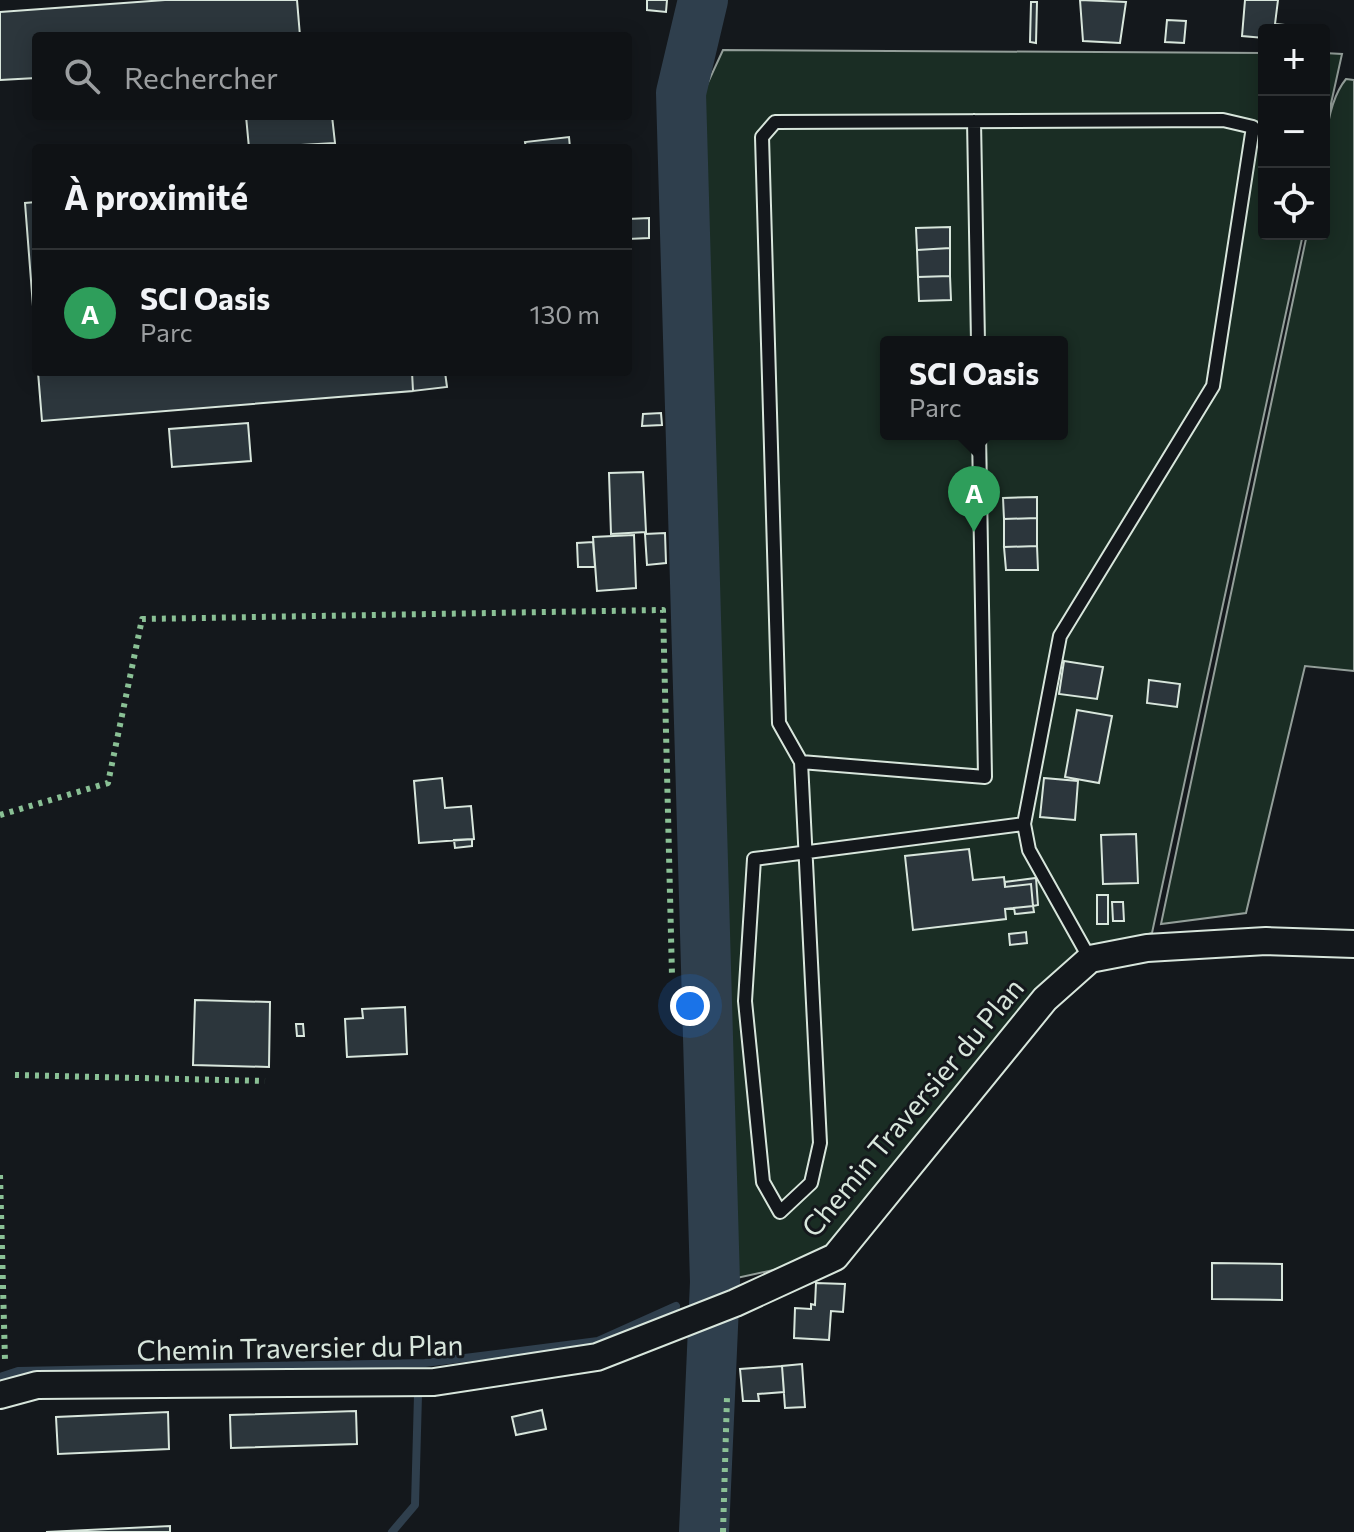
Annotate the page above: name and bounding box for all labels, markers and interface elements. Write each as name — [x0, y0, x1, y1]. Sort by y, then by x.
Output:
map controls — [1258, 24, 1330, 240]
button: + — [1258, 24, 1330, 96]
search box — [32, 32, 632, 120]
icon: search — [60, 54, 104, 98]
text: Rechercher — [124, 58, 278, 95]
button: − — [1258, 96, 1330, 168]
button: locate — [1258, 168, 1330, 240]
text: À proximité — [64, 175, 248, 217]
text: SCI Oasis — [140, 279, 270, 316]
text: A — [81, 298, 99, 329]
text: 130 m — [529, 298, 600, 329]
text: Parc — [140, 316, 193, 347]
popup — [880, 336, 1068, 440]
text: SCI Oasis — [909, 354, 1039, 391]
text: Parc — [909, 391, 962, 422]
pin: A — [948, 466, 1000, 532]
street label: Chemin Traversier du Plan — [794, 971, 1030, 1243]
your location — [670, 986, 710, 1026]
street label: Chemin Traversier du Plan — [136, 1327, 464, 1367]

